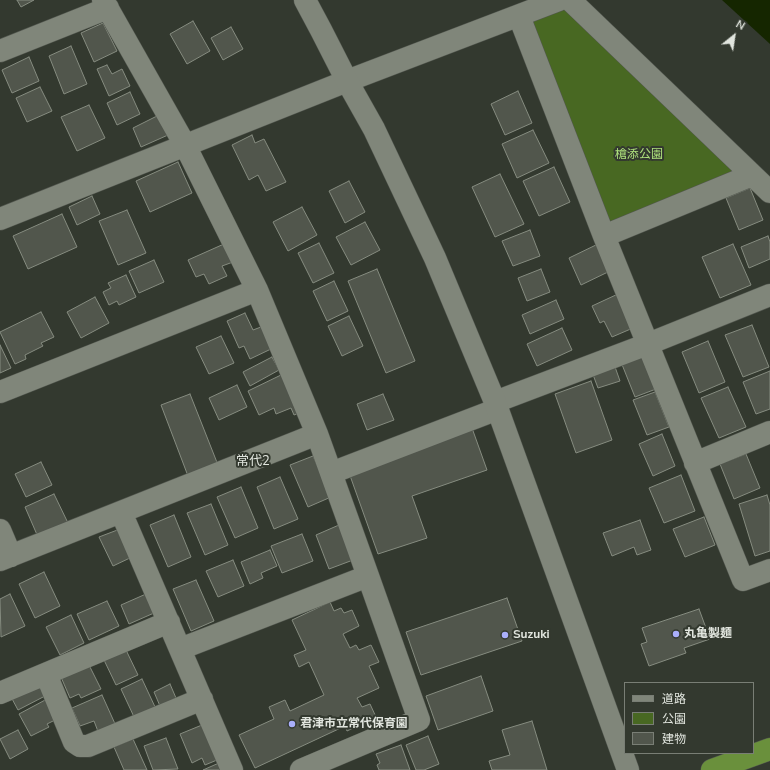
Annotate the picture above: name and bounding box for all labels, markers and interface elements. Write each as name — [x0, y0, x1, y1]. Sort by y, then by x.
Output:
north arrow — [714, 16, 754, 56]
text: N — [733, 17, 748, 34]
park label: 槍添公園 — [615, 148, 663, 162]
district label: 常代2 — [236, 454, 270, 470]
place label: 丸亀製麺 — [684, 627, 732, 641]
place label: Suzuki — [513, 628, 550, 642]
marker: 丸亀製麺 — [671, 629, 681, 639]
marker: Suzuki — [500, 630, 510, 640]
legend — [624, 682, 754, 754]
text: 道路 — [662, 691, 686, 707]
text: 公園 — [662, 711, 686, 727]
place label: 君津市立常代保育園 — [300, 717, 408, 731]
marker: 君津市立常代保育園 — [287, 719, 297, 729]
text: 建物 — [662, 731, 686, 747]

